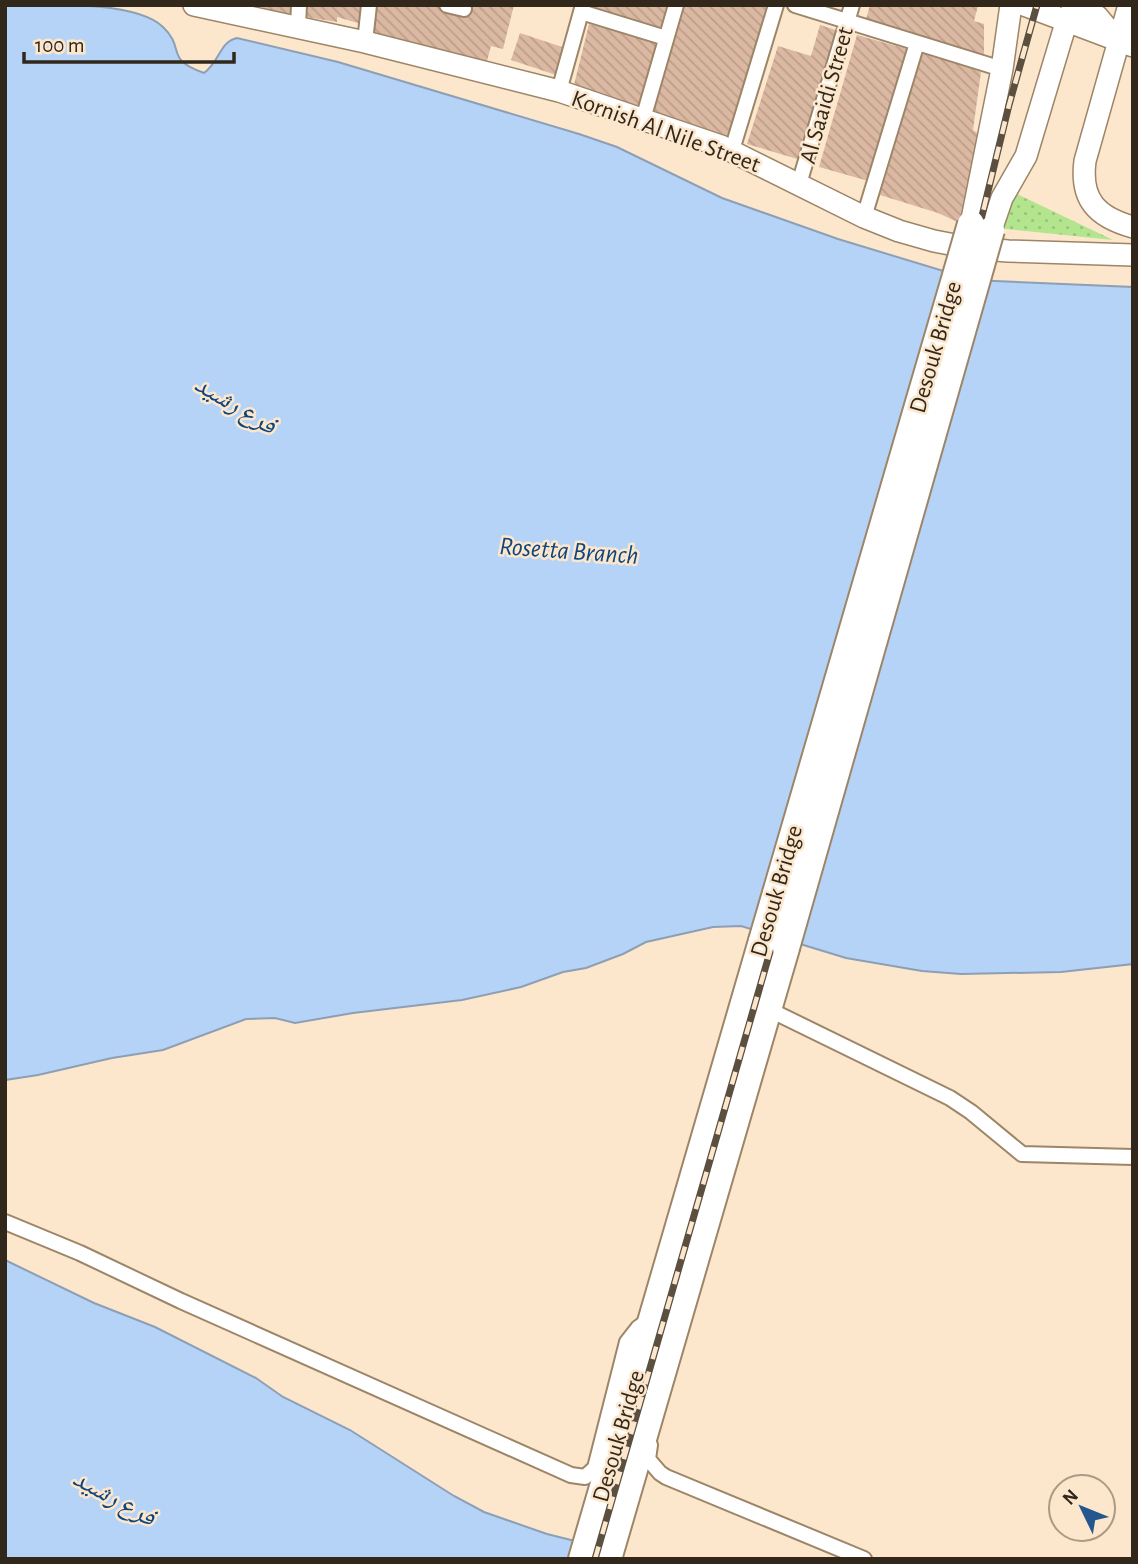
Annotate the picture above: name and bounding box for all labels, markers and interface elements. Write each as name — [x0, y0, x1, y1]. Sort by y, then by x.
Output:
scale bar — [24, 21, 234, 65]
street label: Al Saaidi Street — [796, 24, 858, 166]
text: 100 m — [35, 35, 85, 56]
street label: Kornish Al Nile Street — [568, 87, 763, 177]
street label: Desouk Bridge — [906, 279, 966, 416]
water label: فرع رشيد — [189, 371, 282, 442]
water label: Rosetta Branch — [498, 533, 639, 569]
street label: Desouk Bridge — [747, 823, 807, 960]
street label: Desouk Bridge — [589, 1368, 649, 1505]
water label: فرع رشيد — [67, 1465, 161, 1534]
north arrow — [1047, 1473, 1117, 1543]
text: N — [1059, 1486, 1082, 1509]

